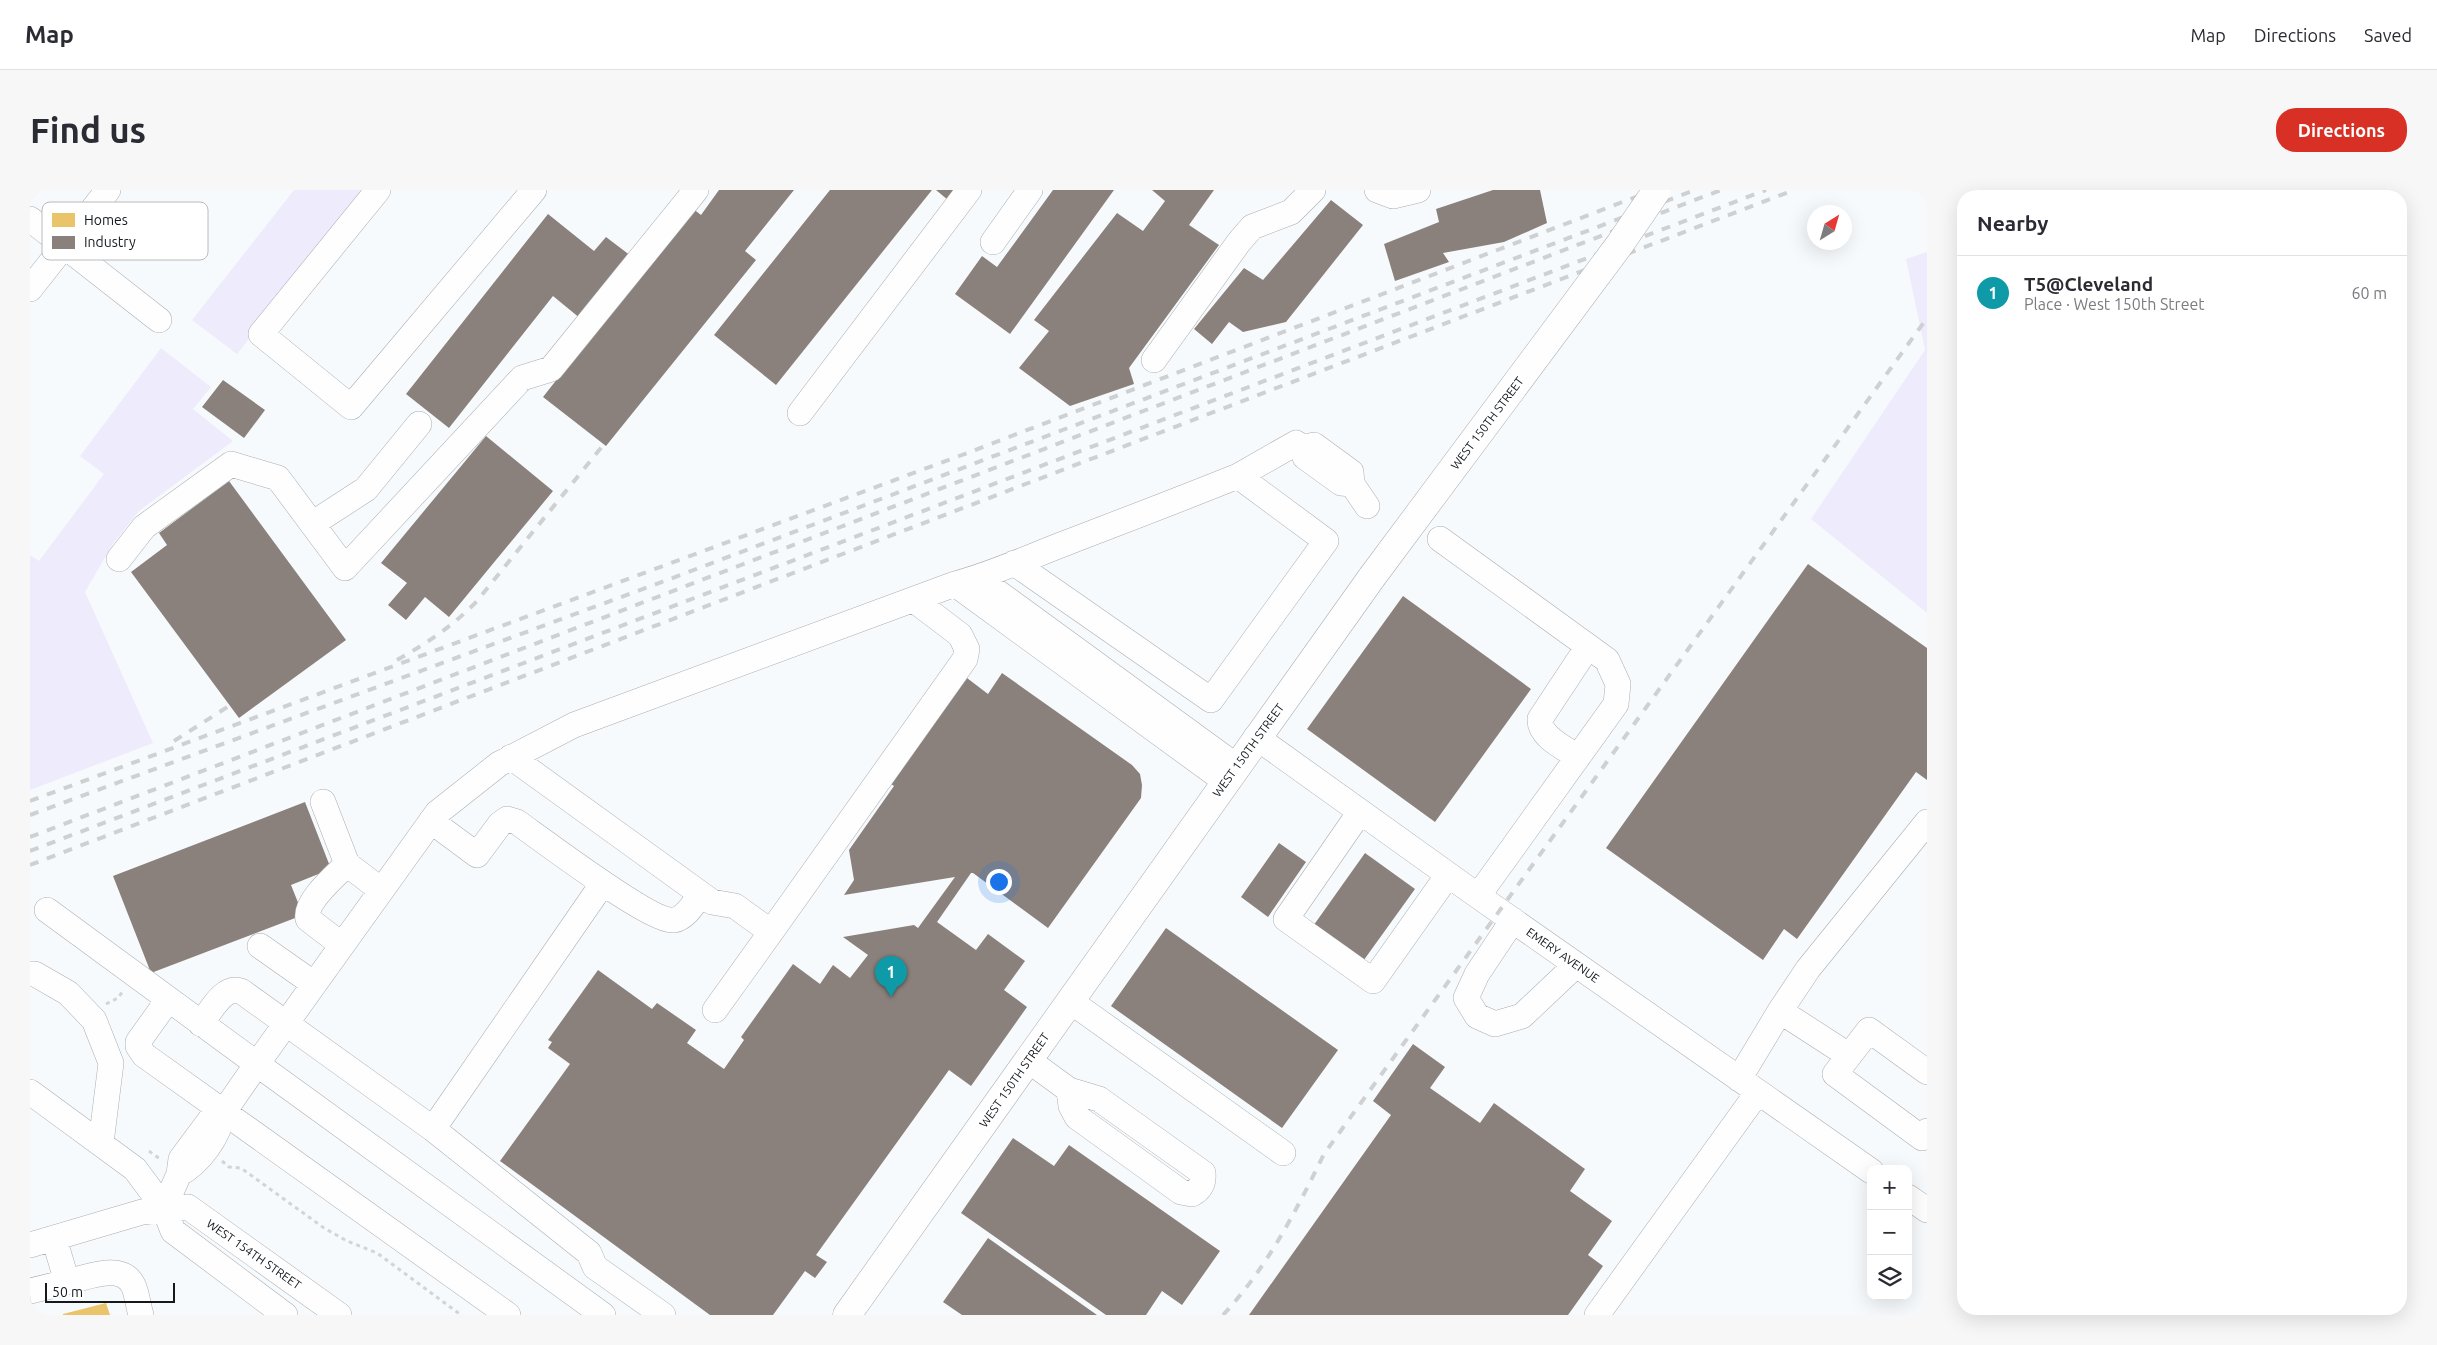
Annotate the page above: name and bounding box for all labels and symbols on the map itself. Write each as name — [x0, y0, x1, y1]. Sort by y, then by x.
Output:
legend — [42, 202, 208, 260]
north arrow — [1807, 205, 1852, 250]
text: Homes — [84, 212, 128, 228]
text: Industry — [84, 234, 136, 250]
street label: WEST 150TH STREET — [1448, 374, 1526, 472]
street label: WEST 150TH STREET — [1210, 701, 1286, 799]
your location — [986, 869, 1012, 895]
street label: EMERY AVENUE — [1524, 925, 1602, 985]
pin: 1 — [875, 956, 907, 997]
street label: WEST 150TH STREET — [977, 1030, 1052, 1130]
street label: WEST 154TH STREET — [204, 1217, 304, 1292]
scale bar — [45, 1280, 175, 1303]

